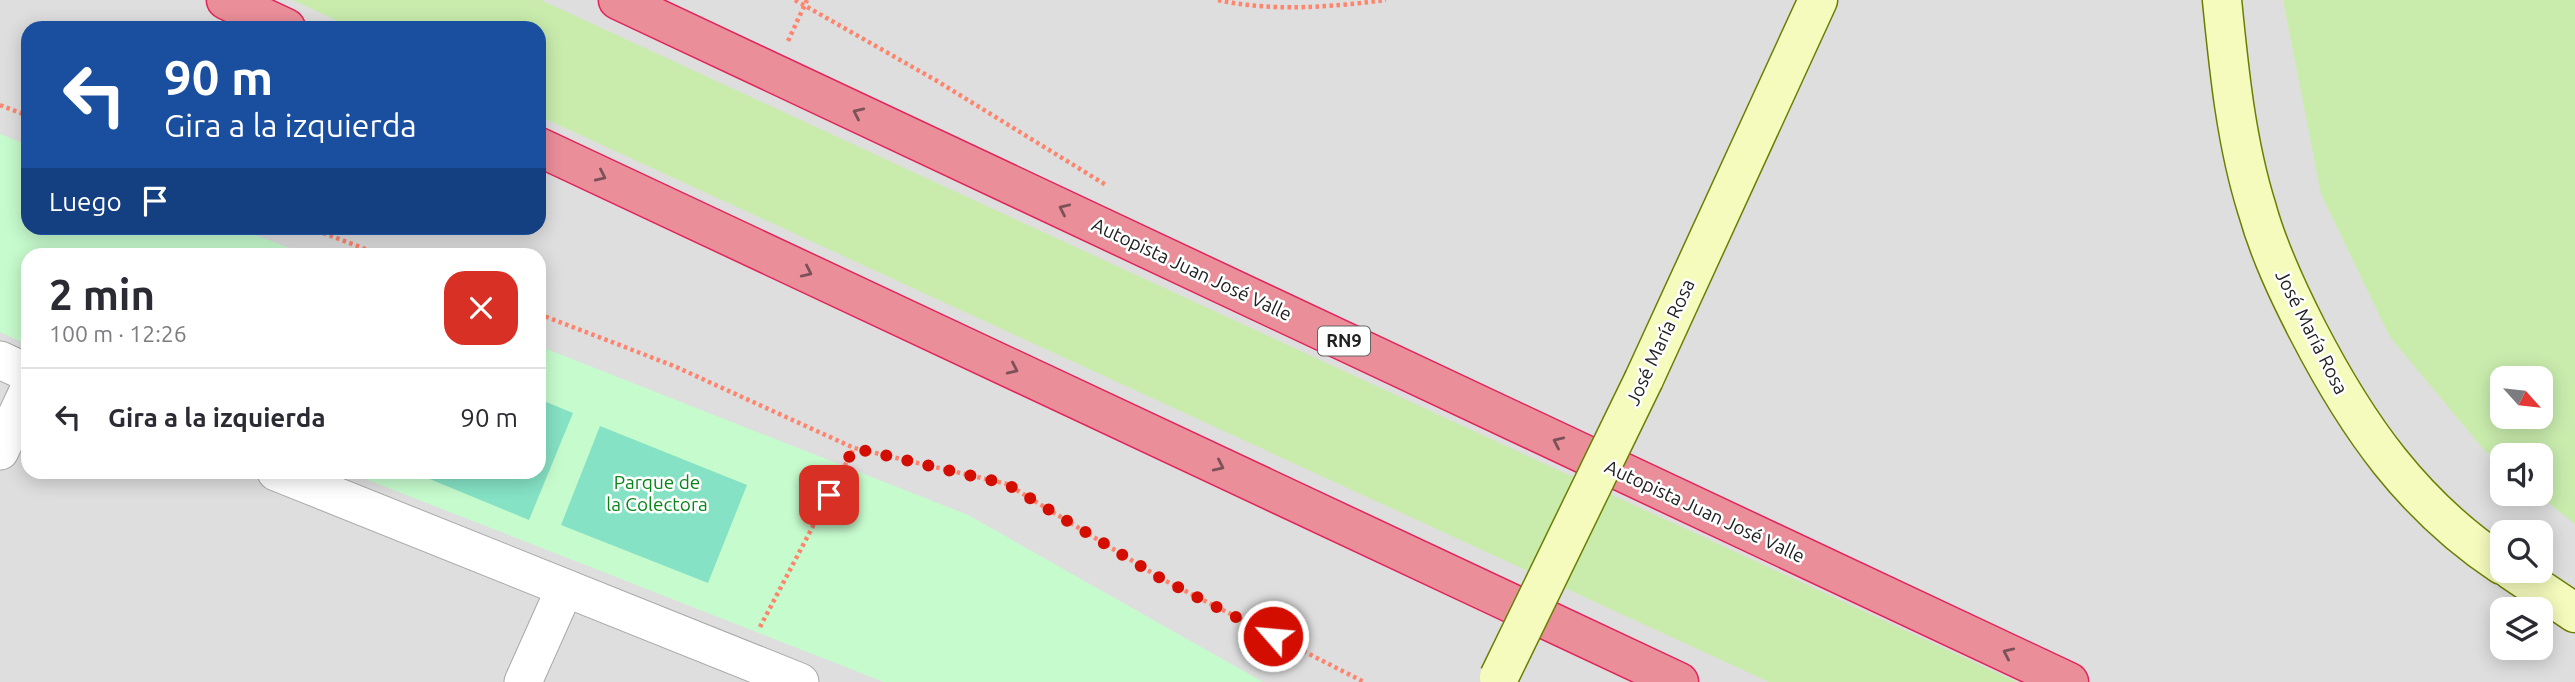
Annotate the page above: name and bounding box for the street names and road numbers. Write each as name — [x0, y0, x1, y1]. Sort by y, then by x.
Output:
street label: Autopista Juan José Valle — [1089, 213, 1295, 325]
street label: José María Rosa — [2271, 266, 2353, 398]
street label: José María Rosa — [1621, 275, 1699, 409]
road number: RN9 — [1318, 326, 1370, 356]
street label: Autopista Juan José Valle — [1602, 455, 1808, 567]

